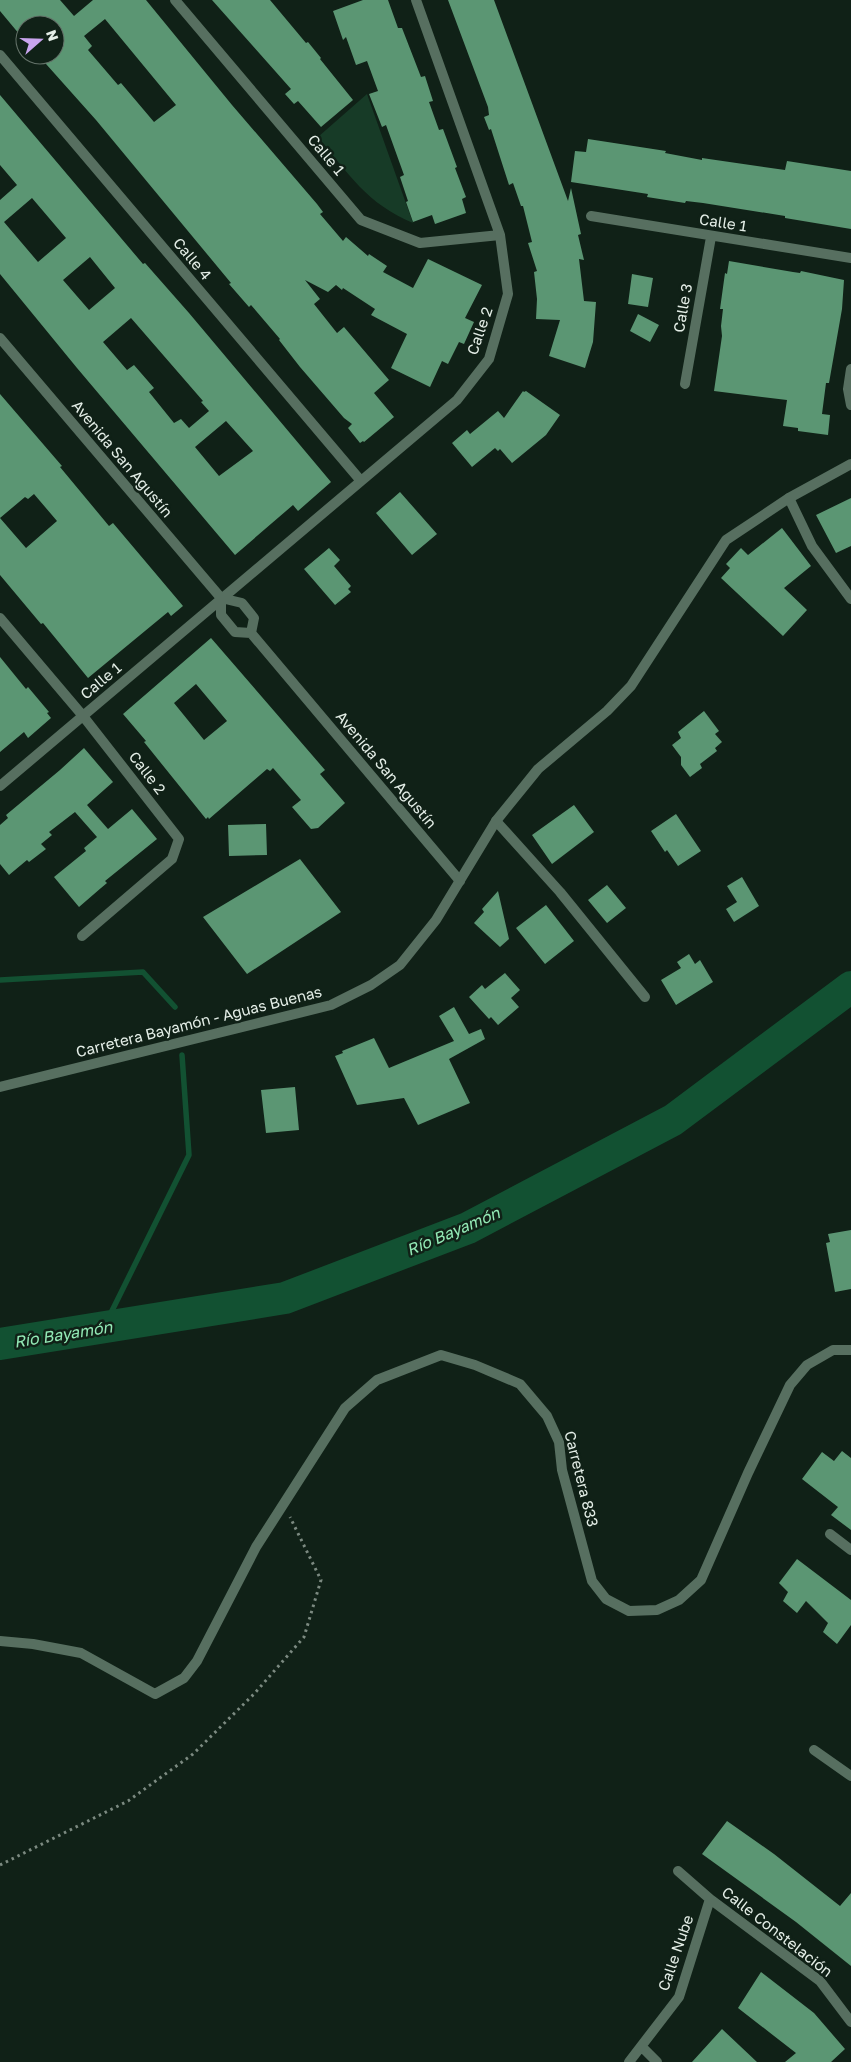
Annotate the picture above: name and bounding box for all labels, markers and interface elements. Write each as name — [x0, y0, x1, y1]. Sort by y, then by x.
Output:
north arrow — [15, 15, 65, 65]
text: N — [43, 27, 62, 43]
street label: Calle 1 — [304, 130, 349, 178]
street label: Calle 1 — [698, 209, 748, 235]
street label: Calle 4 — [170, 234, 216, 283]
street label: Calle 3 — [669, 282, 695, 334]
street label: Calle 2 — [463, 304, 496, 357]
street label: Avenida San Agustín — [69, 396, 177, 520]
street label: Calle 1 — [76, 658, 124, 703]
street label: Avenida San Agustín — [333, 707, 441, 831]
street label: Calle 2 — [126, 747, 170, 797]
street label: Carretera Bayamón - Aguas Buenas — [74, 982, 324, 1060]
water label: Río Bayamón — [403, 1202, 504, 1260]
water label: Río Bayamón — [12, 1316, 115, 1352]
street label: Carretera 833 — [561, 1429, 603, 1529]
street label: Calle Constelación — [719, 1882, 836, 1980]
street label: Calle Nube — [654, 1912, 697, 1993]

